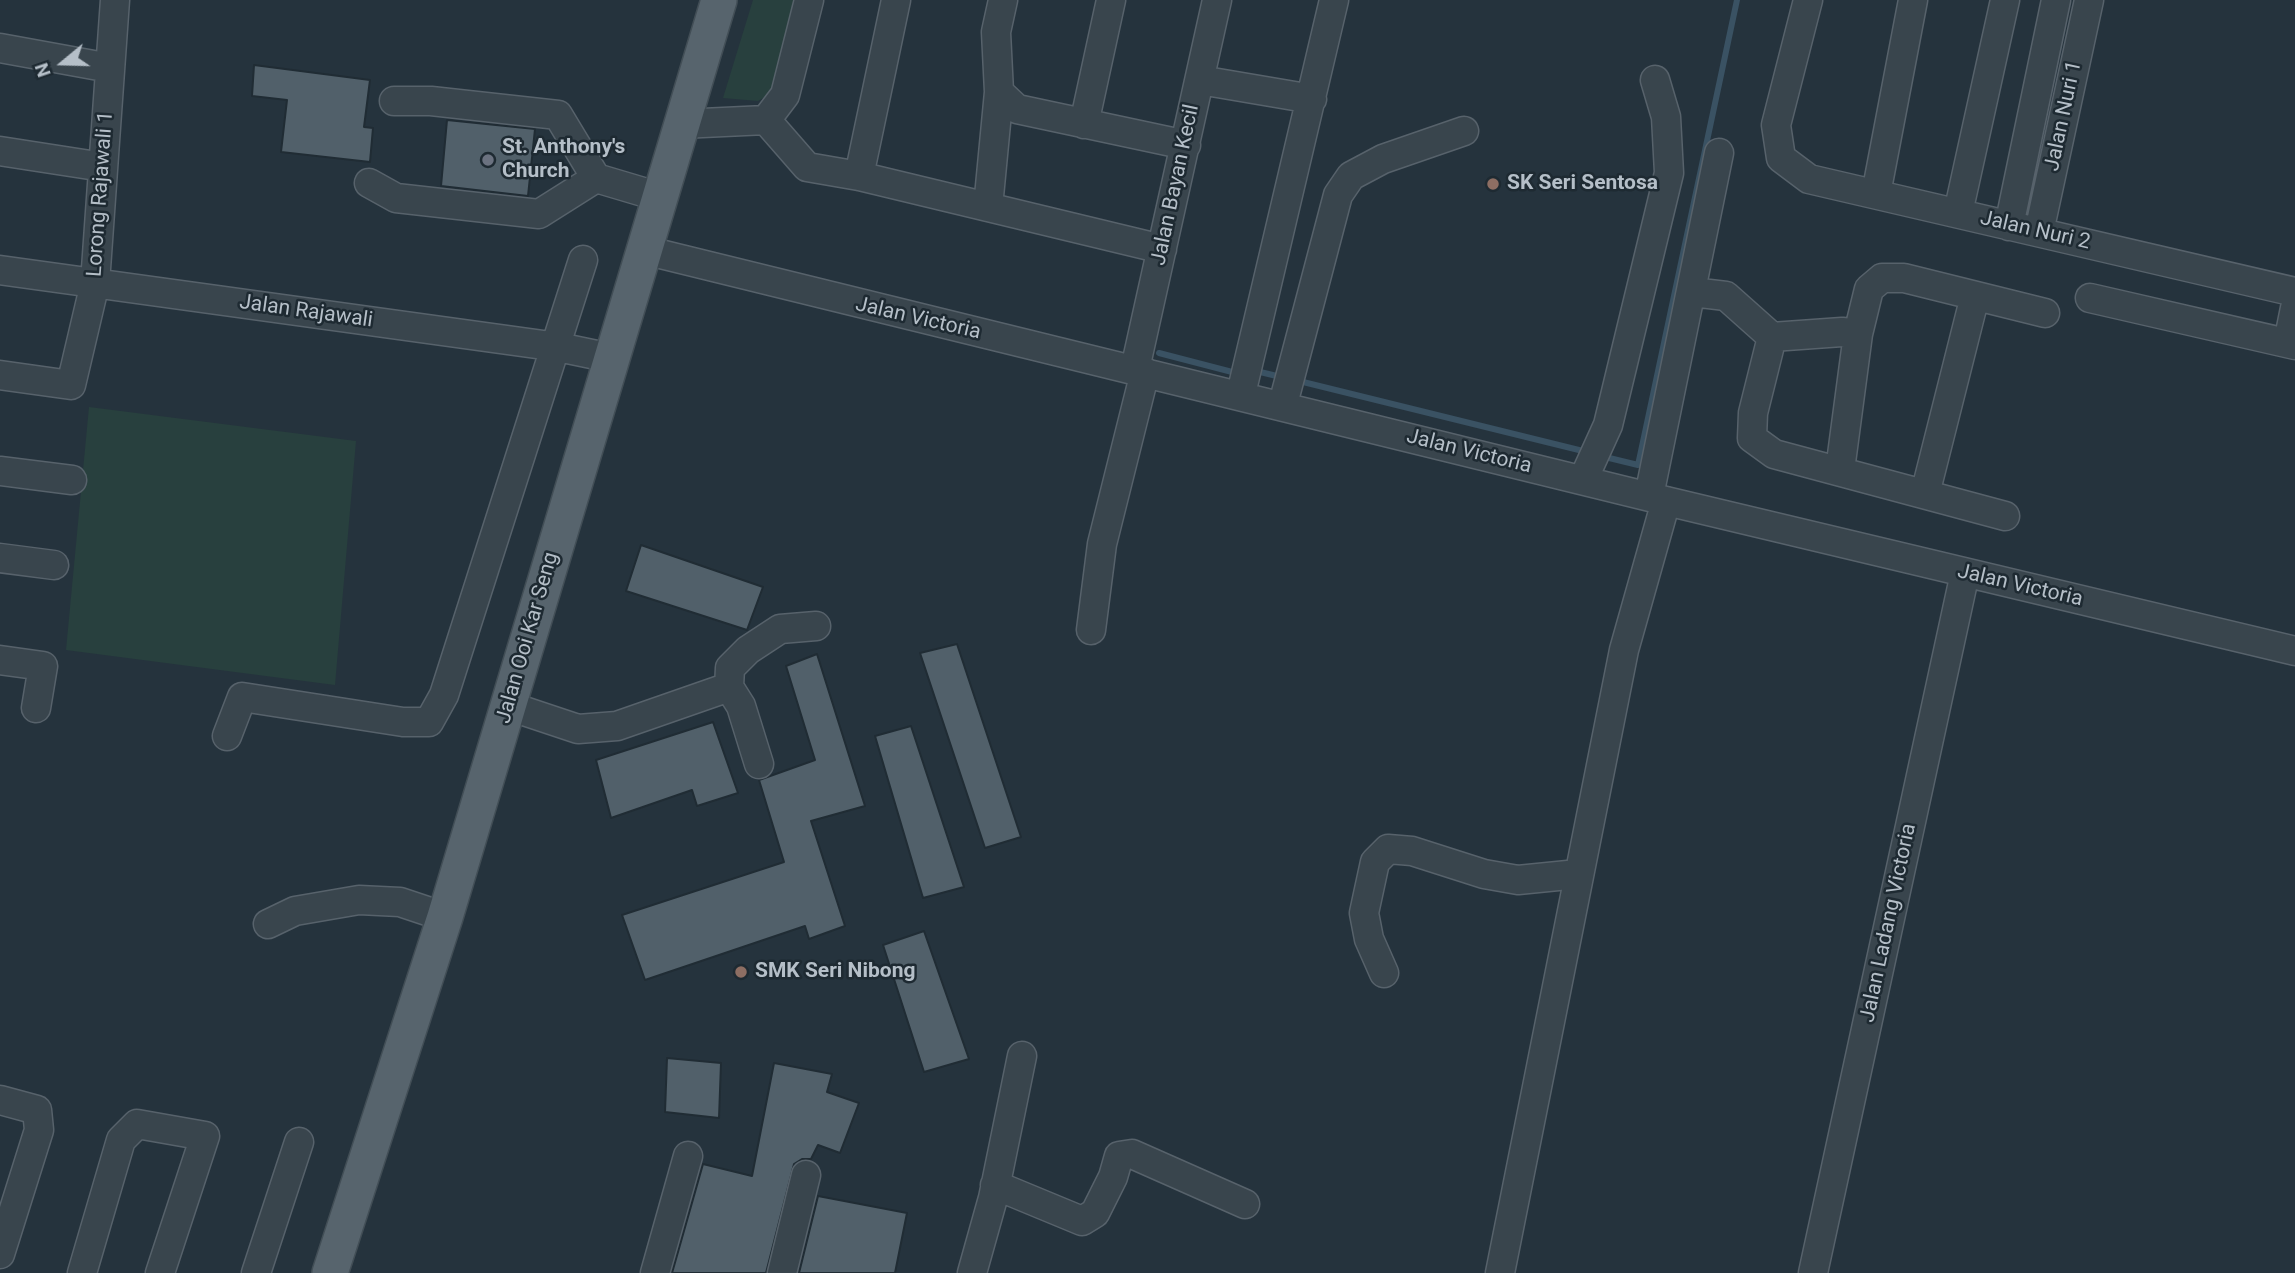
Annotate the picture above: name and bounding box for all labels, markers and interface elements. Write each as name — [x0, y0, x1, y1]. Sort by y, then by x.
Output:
north arrow — [28, 28, 98, 98]
street label: Jalan Nuri 1 — [2040, 59, 2088, 173]
text: N — [30, 60, 56, 80]
street label: Jalan Bayan Kecil — [1147, 102, 1205, 268]
street label: Lorong Rajawali 1 — [83, 110, 119, 278]
place label: St. Anthony's Church — [502, 135, 625, 185]
marker: St. Anthony's Church — [480, 152, 496, 168]
place label: SK Seri Sentosa — [1507, 171, 1658, 197]
marker: SK Seri Sentosa — [1485, 176, 1501, 192]
street label: Jalan Nuri 2 — [1978, 206, 2092, 256]
street label: Jalan Rajawali — [238, 290, 374, 334]
street label: Jalan Victoria — [853, 292, 983, 346]
street label: Jalan Victoria — [1404, 424, 1534, 480]
street label: Jalan Ooi Kar Seng — [491, 549, 565, 727]
street label: Jalan Victoria — [1955, 559, 2085, 613]
street label: Jalan Ladang Victoria — [1856, 821, 1922, 1025]
place label: SMK Seri Nibong — [755, 959, 915, 985]
marker: SMK Seri Nibong — [733, 964, 749, 980]

